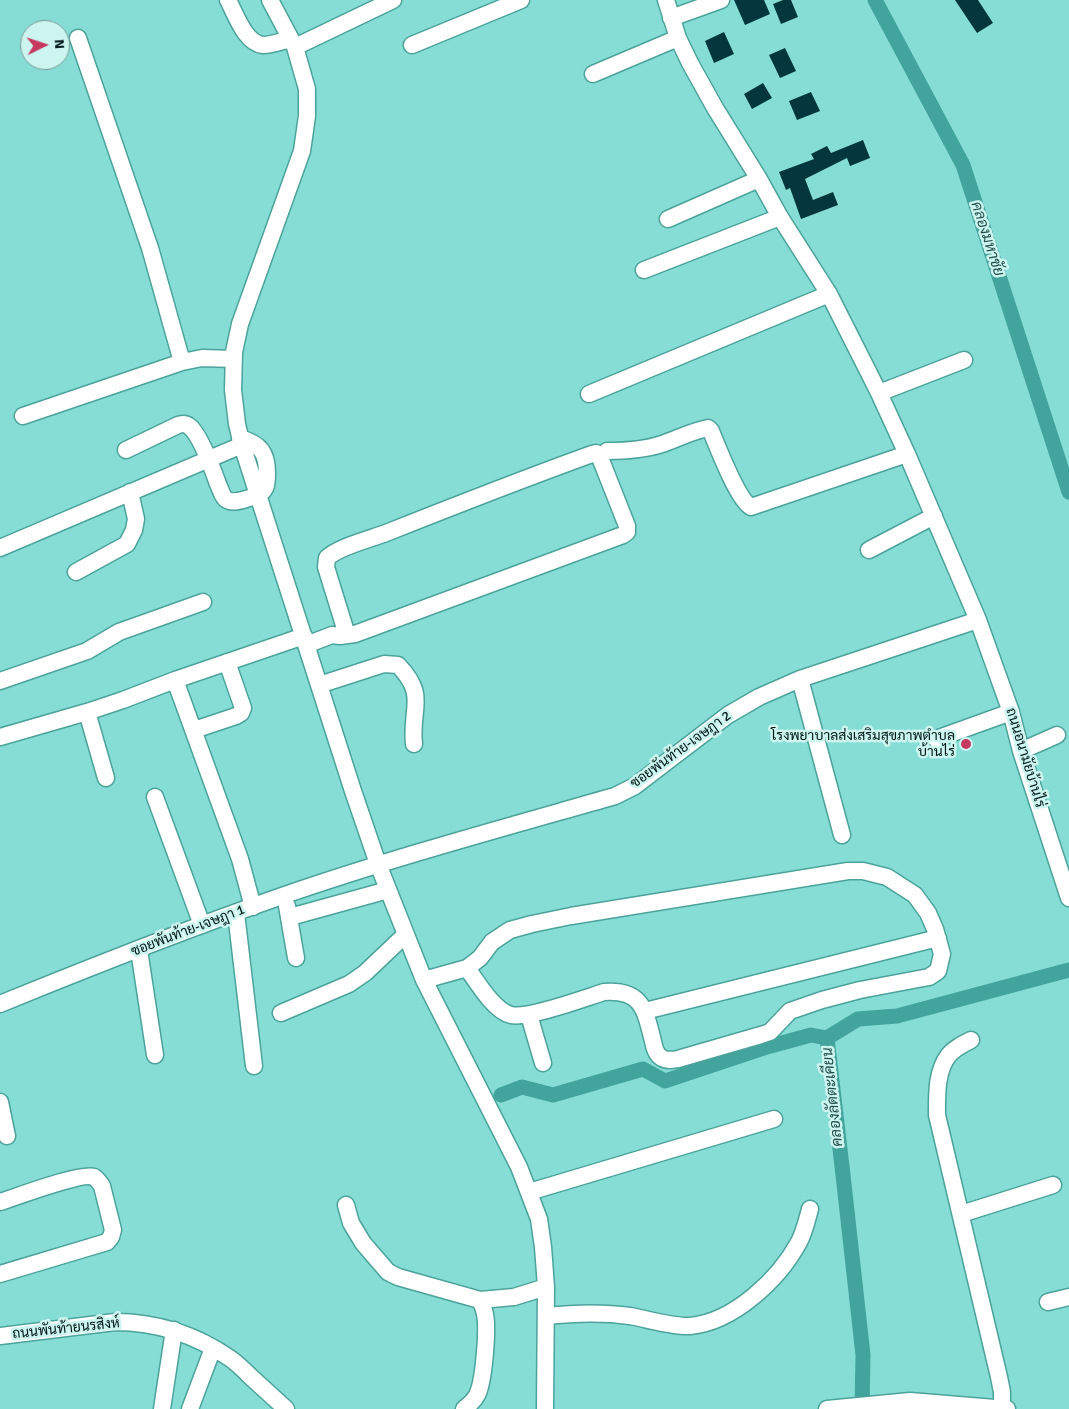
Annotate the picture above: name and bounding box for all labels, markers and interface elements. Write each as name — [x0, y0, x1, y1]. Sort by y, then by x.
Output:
north arrow — [20, 20, 70, 70]
text: N — [51, 39, 68, 49]
water label: คลองมหาชัย — [967, 200, 1007, 278]
street label: ถนนอนามัยบ้านไร่ — [1002, 706, 1048, 810]
street label: ซอยพันท้าย-เจษฎา 2 — [627, 708, 735, 792]
place label: โรงพยาบาลส่งเสริมสุขภาพตำบล บ้านไร่ — [771, 728, 955, 760]
marker: โรงพยาบาลส่งเสริมสุขภาพตำบล บ้านไร่ — [959, 737, 973, 751]
street label: ซอยพันท้าย-เจษฎา 1 — [129, 902, 247, 960]
water label: คลองลัดตะเคียน — [819, 1046, 847, 1148]
street label: ถนนพันท้ายนรสิงห์ — [11, 1315, 121, 1343]

